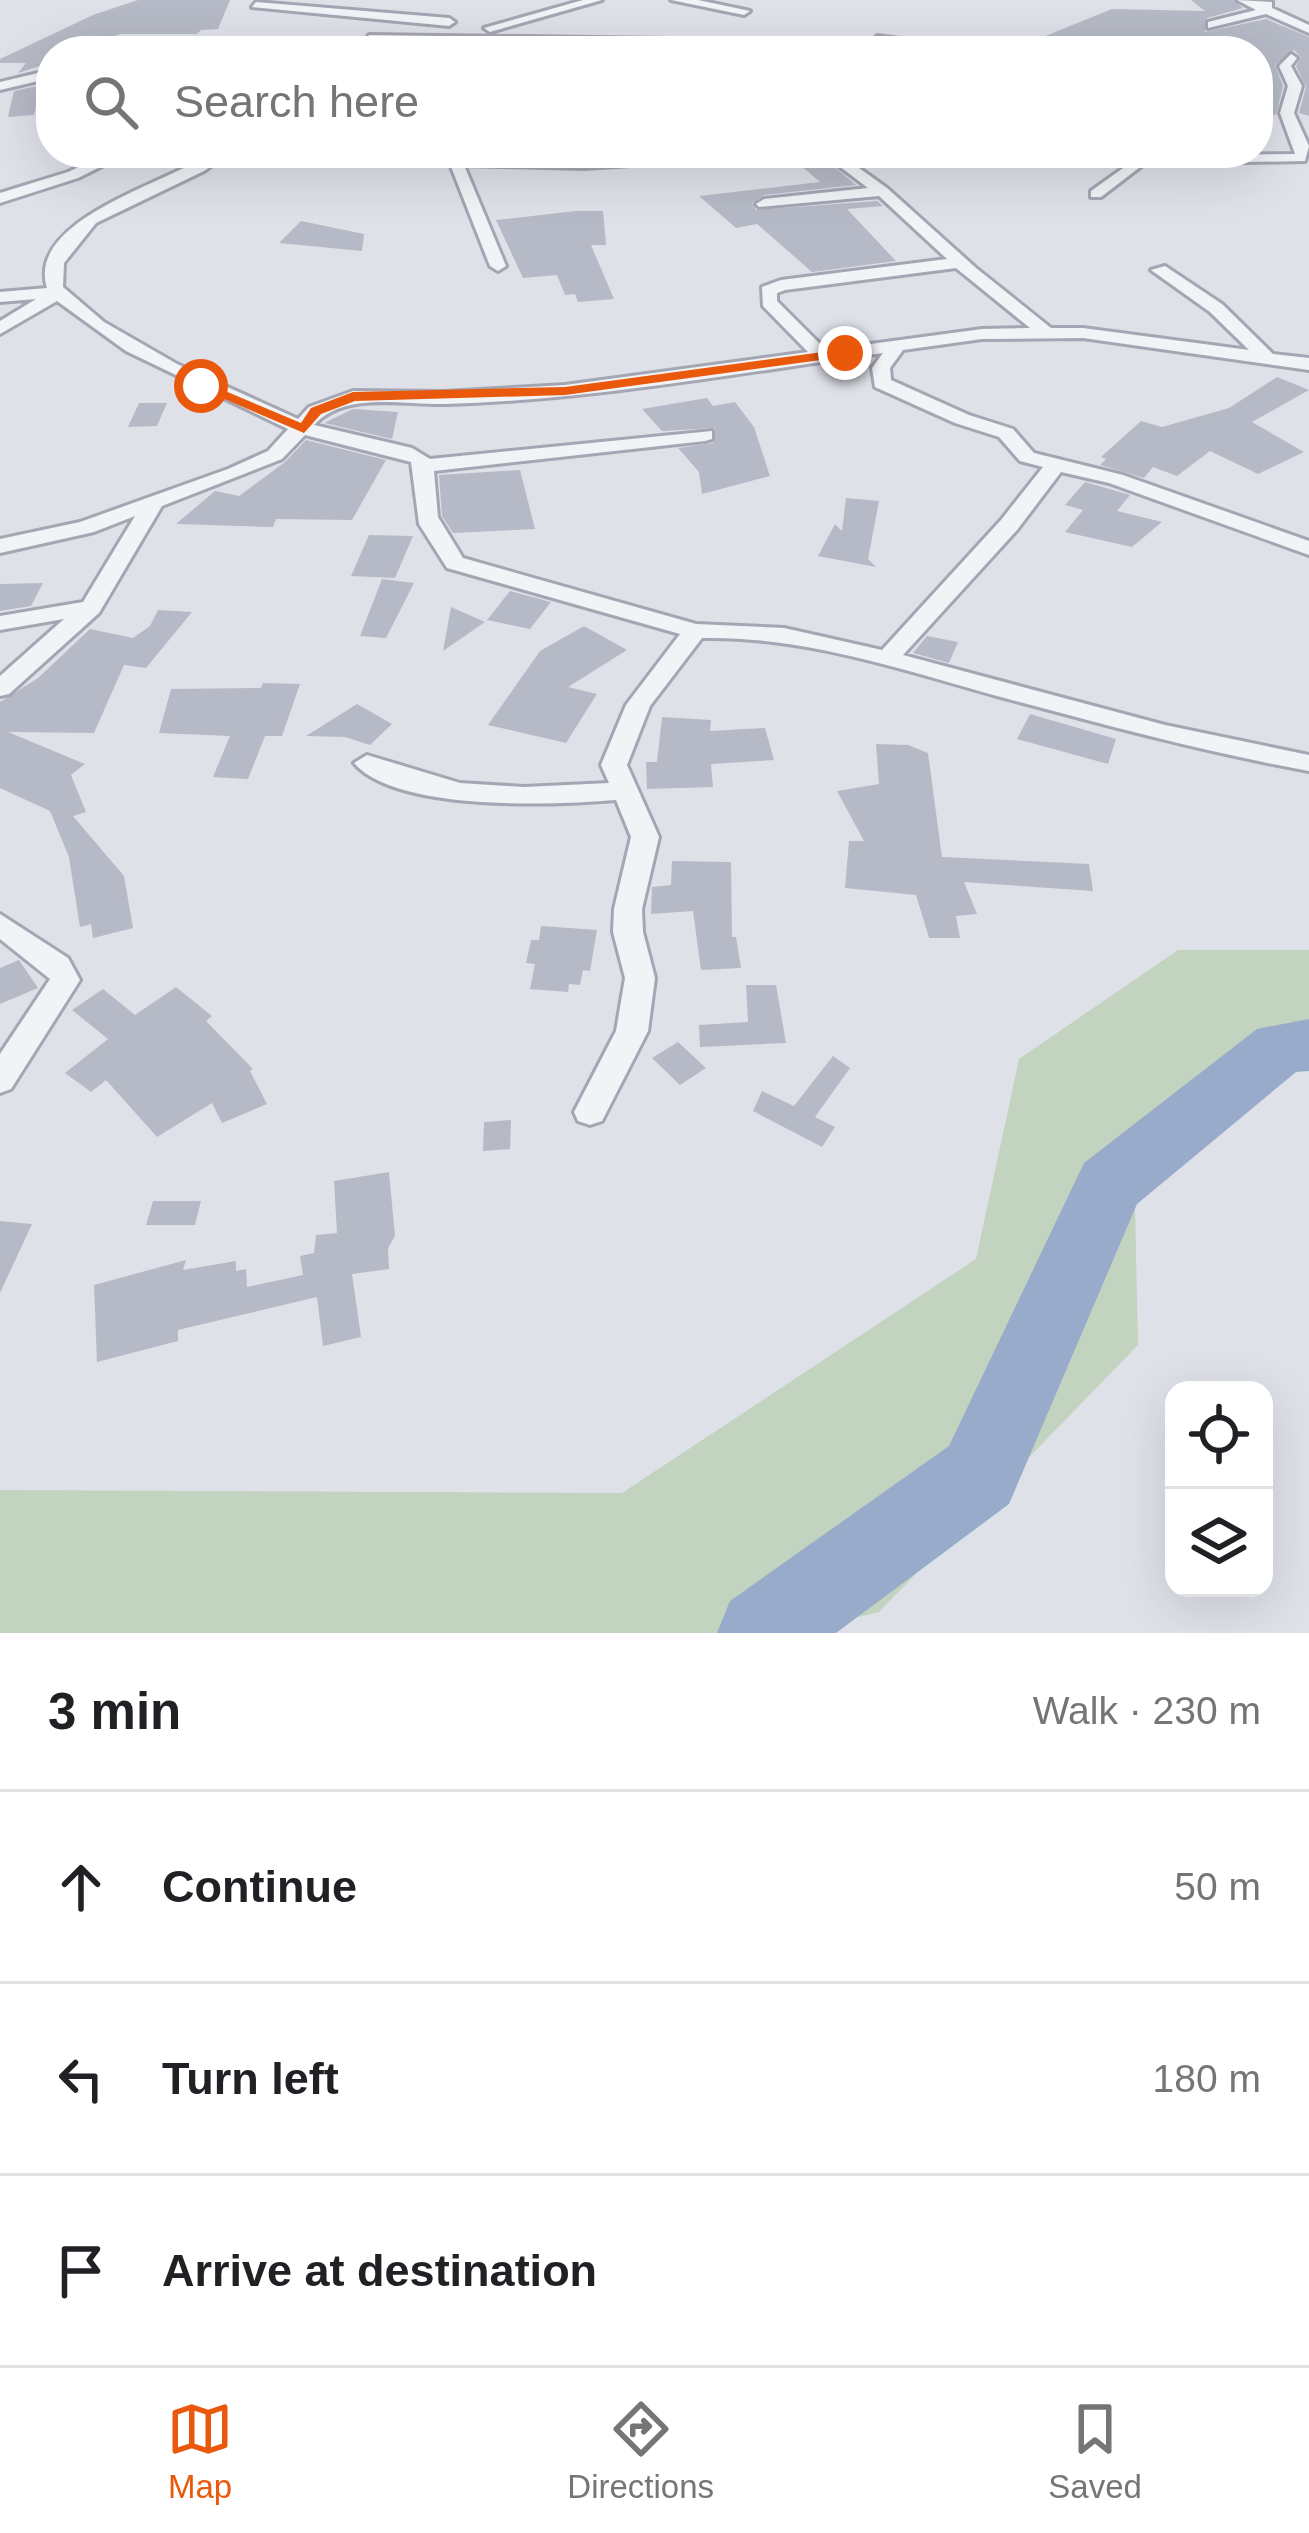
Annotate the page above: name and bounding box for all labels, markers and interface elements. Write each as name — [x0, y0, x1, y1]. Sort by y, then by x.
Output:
search box — [36, 36, 1273, 168]
icon: search — [78, 69, 144, 135]
text: Search here — [174, 76, 419, 127]
route end — [818, 326, 872, 380]
route start — [174, 359, 228, 413]
map controls — [1165, 1381, 1273, 1597]
button: locate — [1165, 1381, 1273, 1489]
button: layers — [1165, 1489, 1273, 1597]
text: 3 min — [48, 1683, 181, 1740]
text: Walk · 230 m — [1033, 1689, 1261, 1732]
icon: ahead — [48, 1854, 114, 1920]
text: Continue — [162, 1861, 357, 1912]
text: 50 m — [1174, 1865, 1261, 1908]
icon: left — [48, 2046, 114, 2112]
text: Turn left — [162, 2053, 339, 2104]
text: 180 m — [1153, 2057, 1261, 2100]
icon: arrive — [48, 2238, 114, 2304]
text: Arrive at destination — [162, 2245, 597, 2296]
tab: Map — [167, 2396, 233, 2506]
tab: Directions — [567, 2396, 714, 2506]
tab: Saved — [1048, 2396, 1142, 2506]

